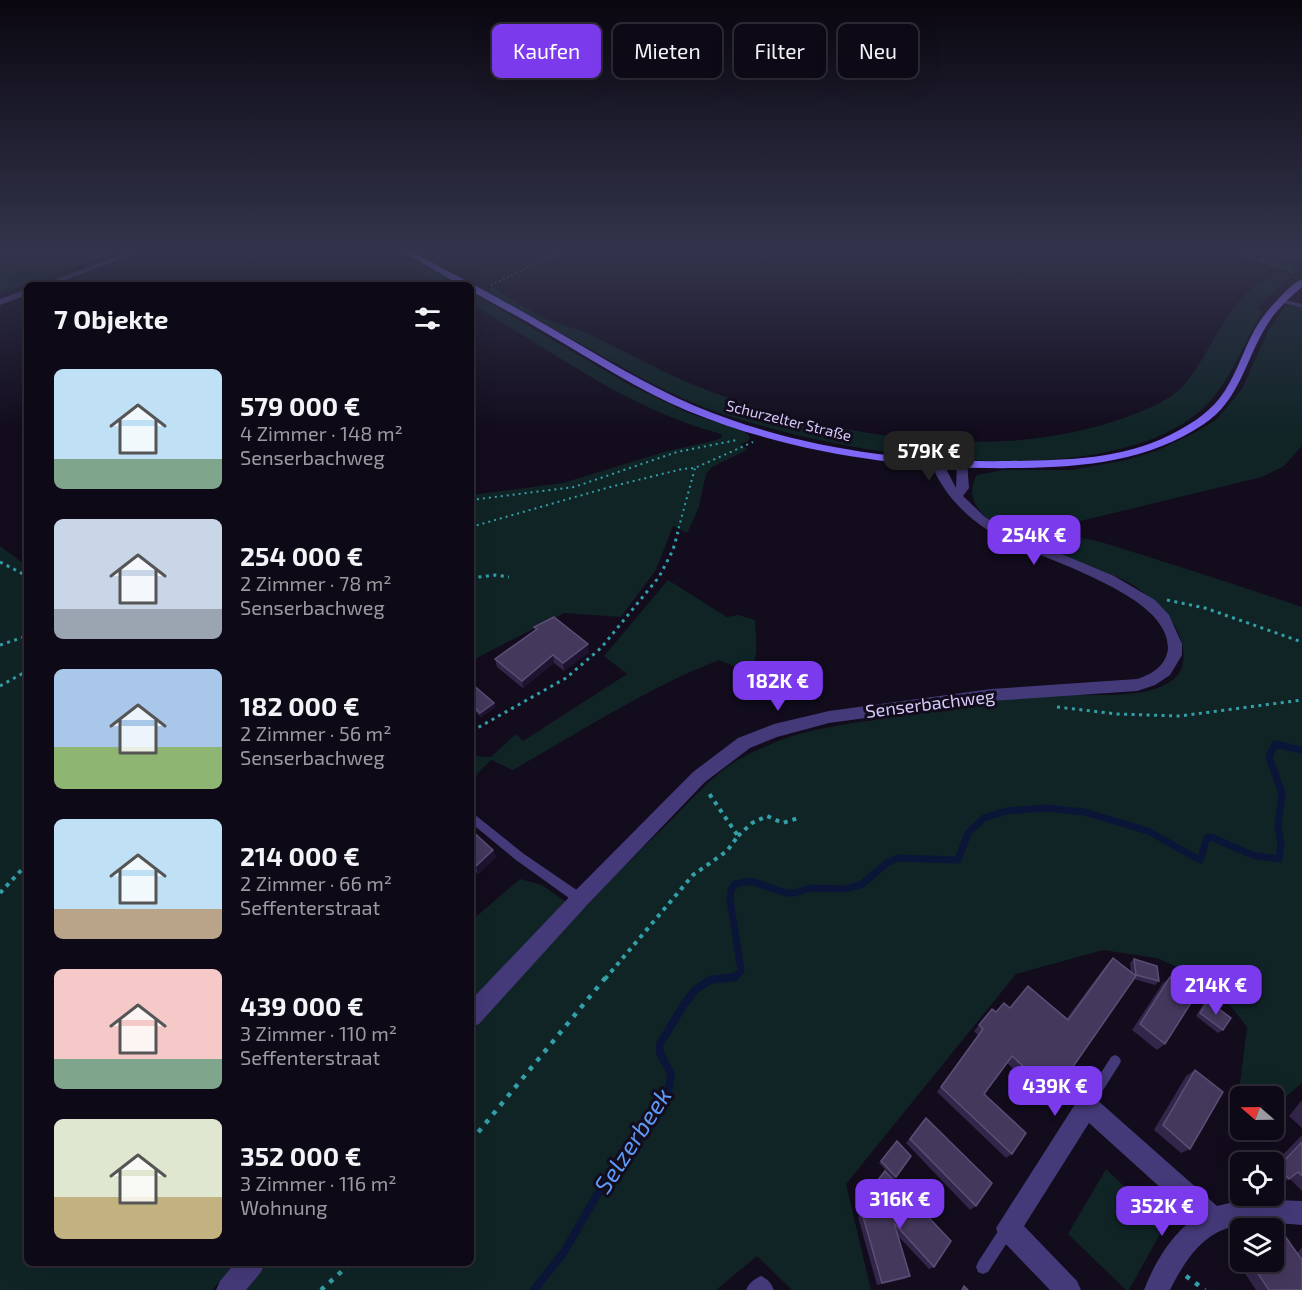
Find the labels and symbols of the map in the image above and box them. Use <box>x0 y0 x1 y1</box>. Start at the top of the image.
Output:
street label: Schurzelter Straße <box>725 396 853 444</box>
pin: 579K € <box>880 431 978 482</box>
pin: 254K € <box>985 515 1083 566</box>
pin: 182K € <box>729 661 827 712</box>
street label: Senserbachweg <box>864 684 996 722</box>
pin: 214K € <box>1167 965 1265 1016</box>
pin: 439K € <box>1006 1066 1104 1117</box>
water label: Selzerbeek <box>587 1082 677 1198</box>
north arrow <box>1230 1086 1284 1140</box>
pin: 316K € <box>851 1179 949 1230</box>
pin: 352K € <box>1113 1186 1211 1237</box>

